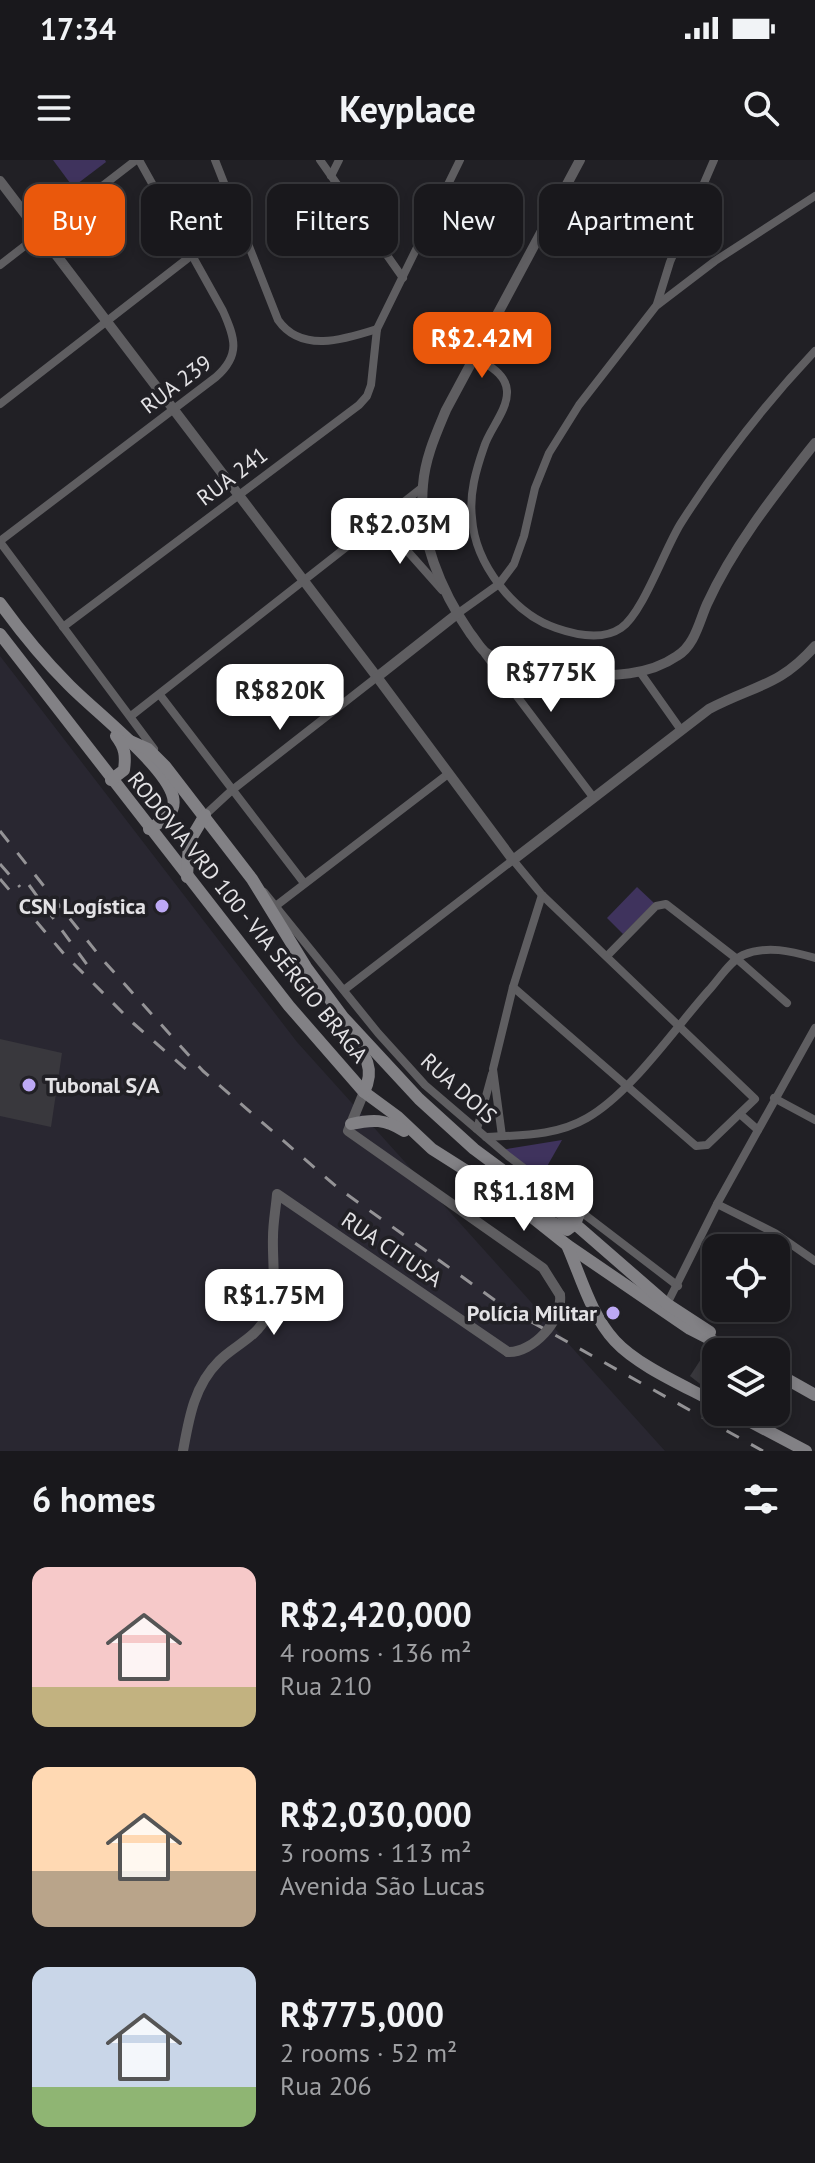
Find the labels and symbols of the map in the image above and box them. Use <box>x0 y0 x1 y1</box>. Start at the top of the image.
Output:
pin: R$2.42M <box>408 312 556 380</box>
street label: RUA 239 <box>135 348 217 420</box>
street label: RUA 241 <box>191 440 273 512</box>
pin: R$2.03M <box>326 498 474 566</box>
pin: R$775K <box>486 646 616 714</box>
pin: R$820K <box>215 664 345 732</box>
street label: RODOVIA VRD 100 - VIA SÉRGIO BRAGA <box>122 766 374 1068</box>
place label: CSN Logística <box>19 892 146 920</box>
marker: CSN Logística <box>153 897 171 915</box>
street label: RUA DOIS <box>415 1047 503 1129</box>
place label: Tubonal S/A <box>45 1071 160 1099</box>
marker: Tubonal S/A <box>20 1076 38 1094</box>
pin: R$1.18M <box>450 1165 598 1233</box>
street label: RUA CITUSA <box>336 1205 448 1293</box>
pin: R$1.75M <box>200 1269 348 1337</box>
place label: Polícia Militar <box>467 1299 597 1327</box>
marker: Polícia Militar <box>604 1304 622 1322</box>

